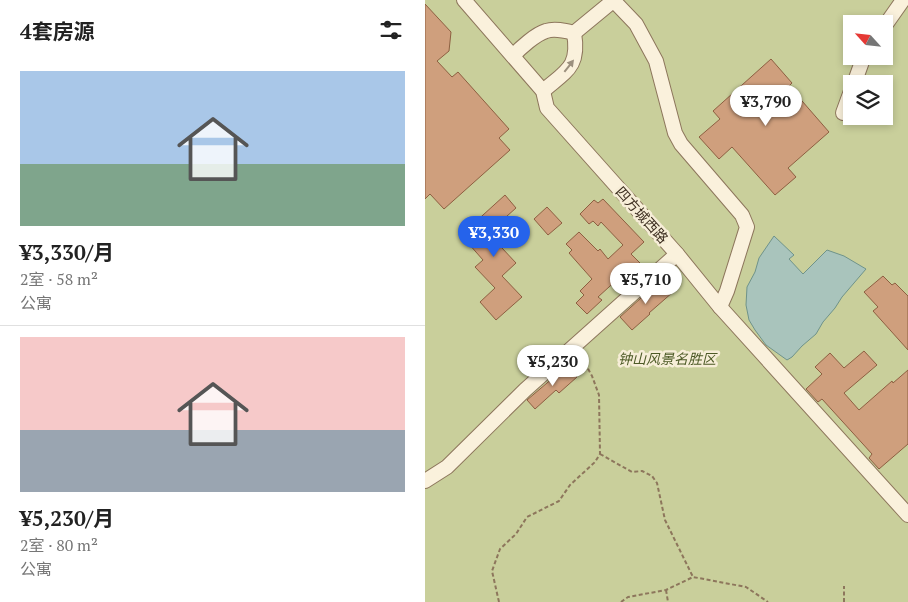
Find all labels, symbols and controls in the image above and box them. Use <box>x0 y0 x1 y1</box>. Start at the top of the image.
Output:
north arrow <box>843 15 893 65</box>
map controls <box>843 15 893 125</box>
icon: filters <box>377 16 405 44</box>
text: 4套房源 <box>20 17 95 45</box>
one-way arrow <box>563 60 574 73</box>
button: layers <box>843 75 893 125</box>
pin: ¥3,790 <box>725 84 807 127</box>
text: ¥3,790 <box>741 90 791 112</box>
icon: home <box>168 104 258 194</box>
street label: 四方城西路 <box>612 182 673 247</box>
pin: ¥3,330 <box>453 216 535 258</box>
text: ¥3,330 <box>469 221 519 243</box>
text: ¥3,330/月 <box>20 238 114 266</box>
pin: ¥5,710 <box>605 262 687 305</box>
text: 2室 · 58 m² <box>20 268 98 290</box>
text: ¥5,710 <box>621 268 671 290</box>
text: 公寓 <box>20 292 52 314</box>
pin: ¥5,230 <box>512 344 594 387</box>
park label: 钟山风景名胜区 <box>618 349 718 368</box>
text: ¥5,230 <box>528 350 578 372</box>
icon: home <box>168 369 258 459</box>
text: ¥5,230/月 <box>20 504 114 532</box>
text: 2室 · 80 m² <box>20 534 98 556</box>
text: 公寓 <box>20 558 52 580</box>

